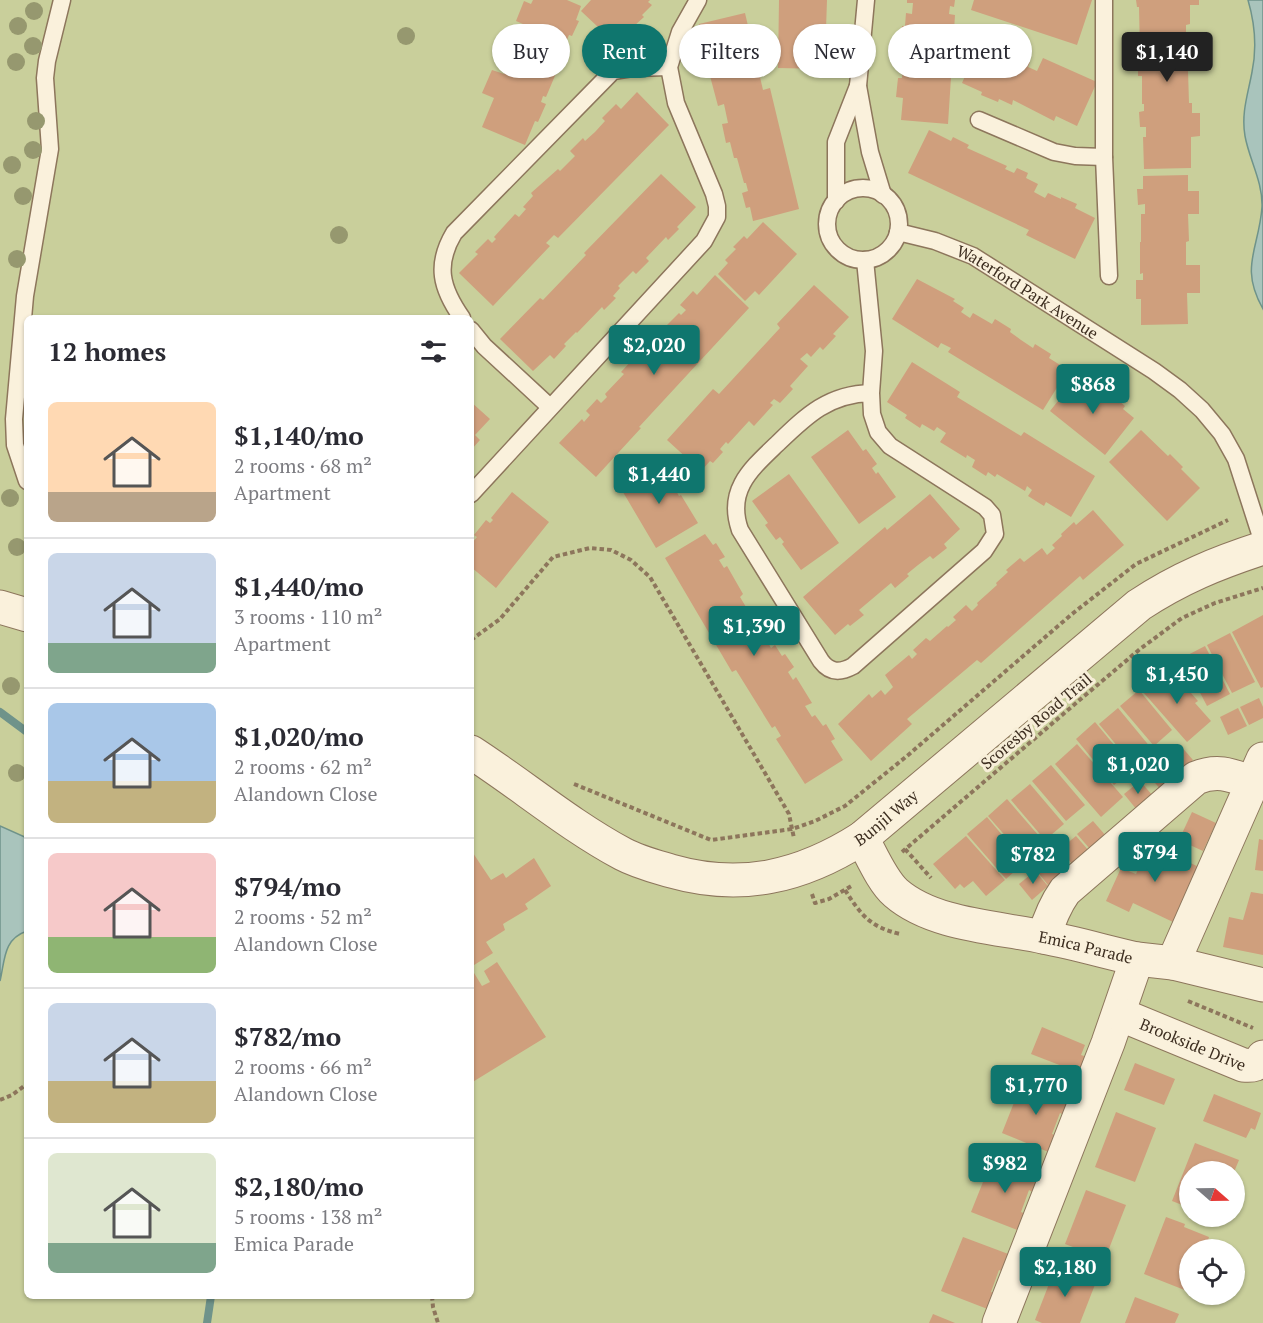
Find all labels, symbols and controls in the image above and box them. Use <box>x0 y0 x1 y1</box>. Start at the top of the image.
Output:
chip: Buy <box>492 24 570 78</box>
chip: Rent <box>582 24 667 78</box>
chip: Filters <box>679 24 781 78</box>
chip: New <box>793 24 876 78</box>
chip: Apartment <box>888 24 1032 78</box>
pin: $1,140 <box>1118 32 1216 83</box>
text: $1,140 <box>1136 38 1198 65</box>
street label: Waterford Park Avenue <box>954 240 1103 344</box>
pin: $2,020 <box>605 325 703 376</box>
text: $2,020 <box>623 331 685 358</box>
text: 12 homes <box>48 334 166 368</box>
icon: filters <box>417 335 450 368</box>
pin: $868 <box>1057 364 1129 415</box>
text: $868 <box>1070 370 1116 397</box>
text: $1,140/mo <box>234 418 364 452</box>
icon: home <box>96 426 168 498</box>
text: 2 rooms · 68 m² <box>234 452 372 479</box>
pin: $1,440 <box>610 454 708 505</box>
text: $1,440 <box>628 460 690 487</box>
text: Apartment <box>234 479 331 506</box>
text: $1,440/mo <box>234 569 364 603</box>
icon: home <box>96 577 168 649</box>
text: 3 rooms · 110 m² <box>234 603 382 630</box>
pin: $1,390 <box>705 606 803 657</box>
text: $1,390 <box>723 612 785 639</box>
text: Apartment <box>234 630 331 657</box>
pin: $1,450 <box>1128 654 1226 705</box>
text: $1,450 <box>1146 660 1208 687</box>
street label: Scoresby Road Trail <box>976 668 1096 774</box>
text: $1,020/mo <box>234 719 364 753</box>
icon: home <box>96 727 168 799</box>
pin: $1,020 <box>1089 744 1187 795</box>
text: $1,020 <box>1107 750 1169 777</box>
text: 2 rooms · 62 m² <box>234 753 372 780</box>
text: Alandown Close <box>234 780 378 807</box>
street label: Bunjil Way <box>850 784 923 851</box>
pin: $794 <box>1119 832 1191 883</box>
pin: $782 <box>997 834 1069 885</box>
text: $794 <box>1132 838 1178 865</box>
text: $782 <box>1010 840 1056 867</box>
text: $794/mo <box>234 869 341 903</box>
icon: home <box>96 877 168 949</box>
text: 2 rooms · 52 m² <box>234 903 372 930</box>
street label: Emica Parade <box>1037 925 1135 969</box>
text: Alandown Close <box>234 930 378 957</box>
street label: Brookside Drive <box>1137 1013 1249 1076</box>
text: $782/mo <box>234 1019 341 1053</box>
icon: home <box>96 1027 168 1099</box>
text: 2 rooms · 66 m² <box>234 1053 372 1080</box>
pin: $1,770 <box>987 1065 1085 1116</box>
text: $1,770 <box>1005 1071 1067 1098</box>
text: Alandown Close <box>234 1080 378 1107</box>
pin: $982 <box>969 1143 1041 1194</box>
text: $982 <box>982 1149 1028 1176</box>
north arrow <box>1179 1161 1245 1227</box>
map controls <box>1179 1161 1245 1305</box>
text: $2,180/mo <box>234 1169 364 1203</box>
icon: home <box>96 1177 168 1249</box>
text: 5 rooms · 138 m² <box>234 1203 382 1230</box>
text: Emica Parade <box>234 1230 354 1257</box>
button: locate <box>1179 1239 1245 1305</box>
pin: $2,180 <box>1016 1247 1114 1298</box>
text: $2,180 <box>1034 1253 1096 1280</box>

